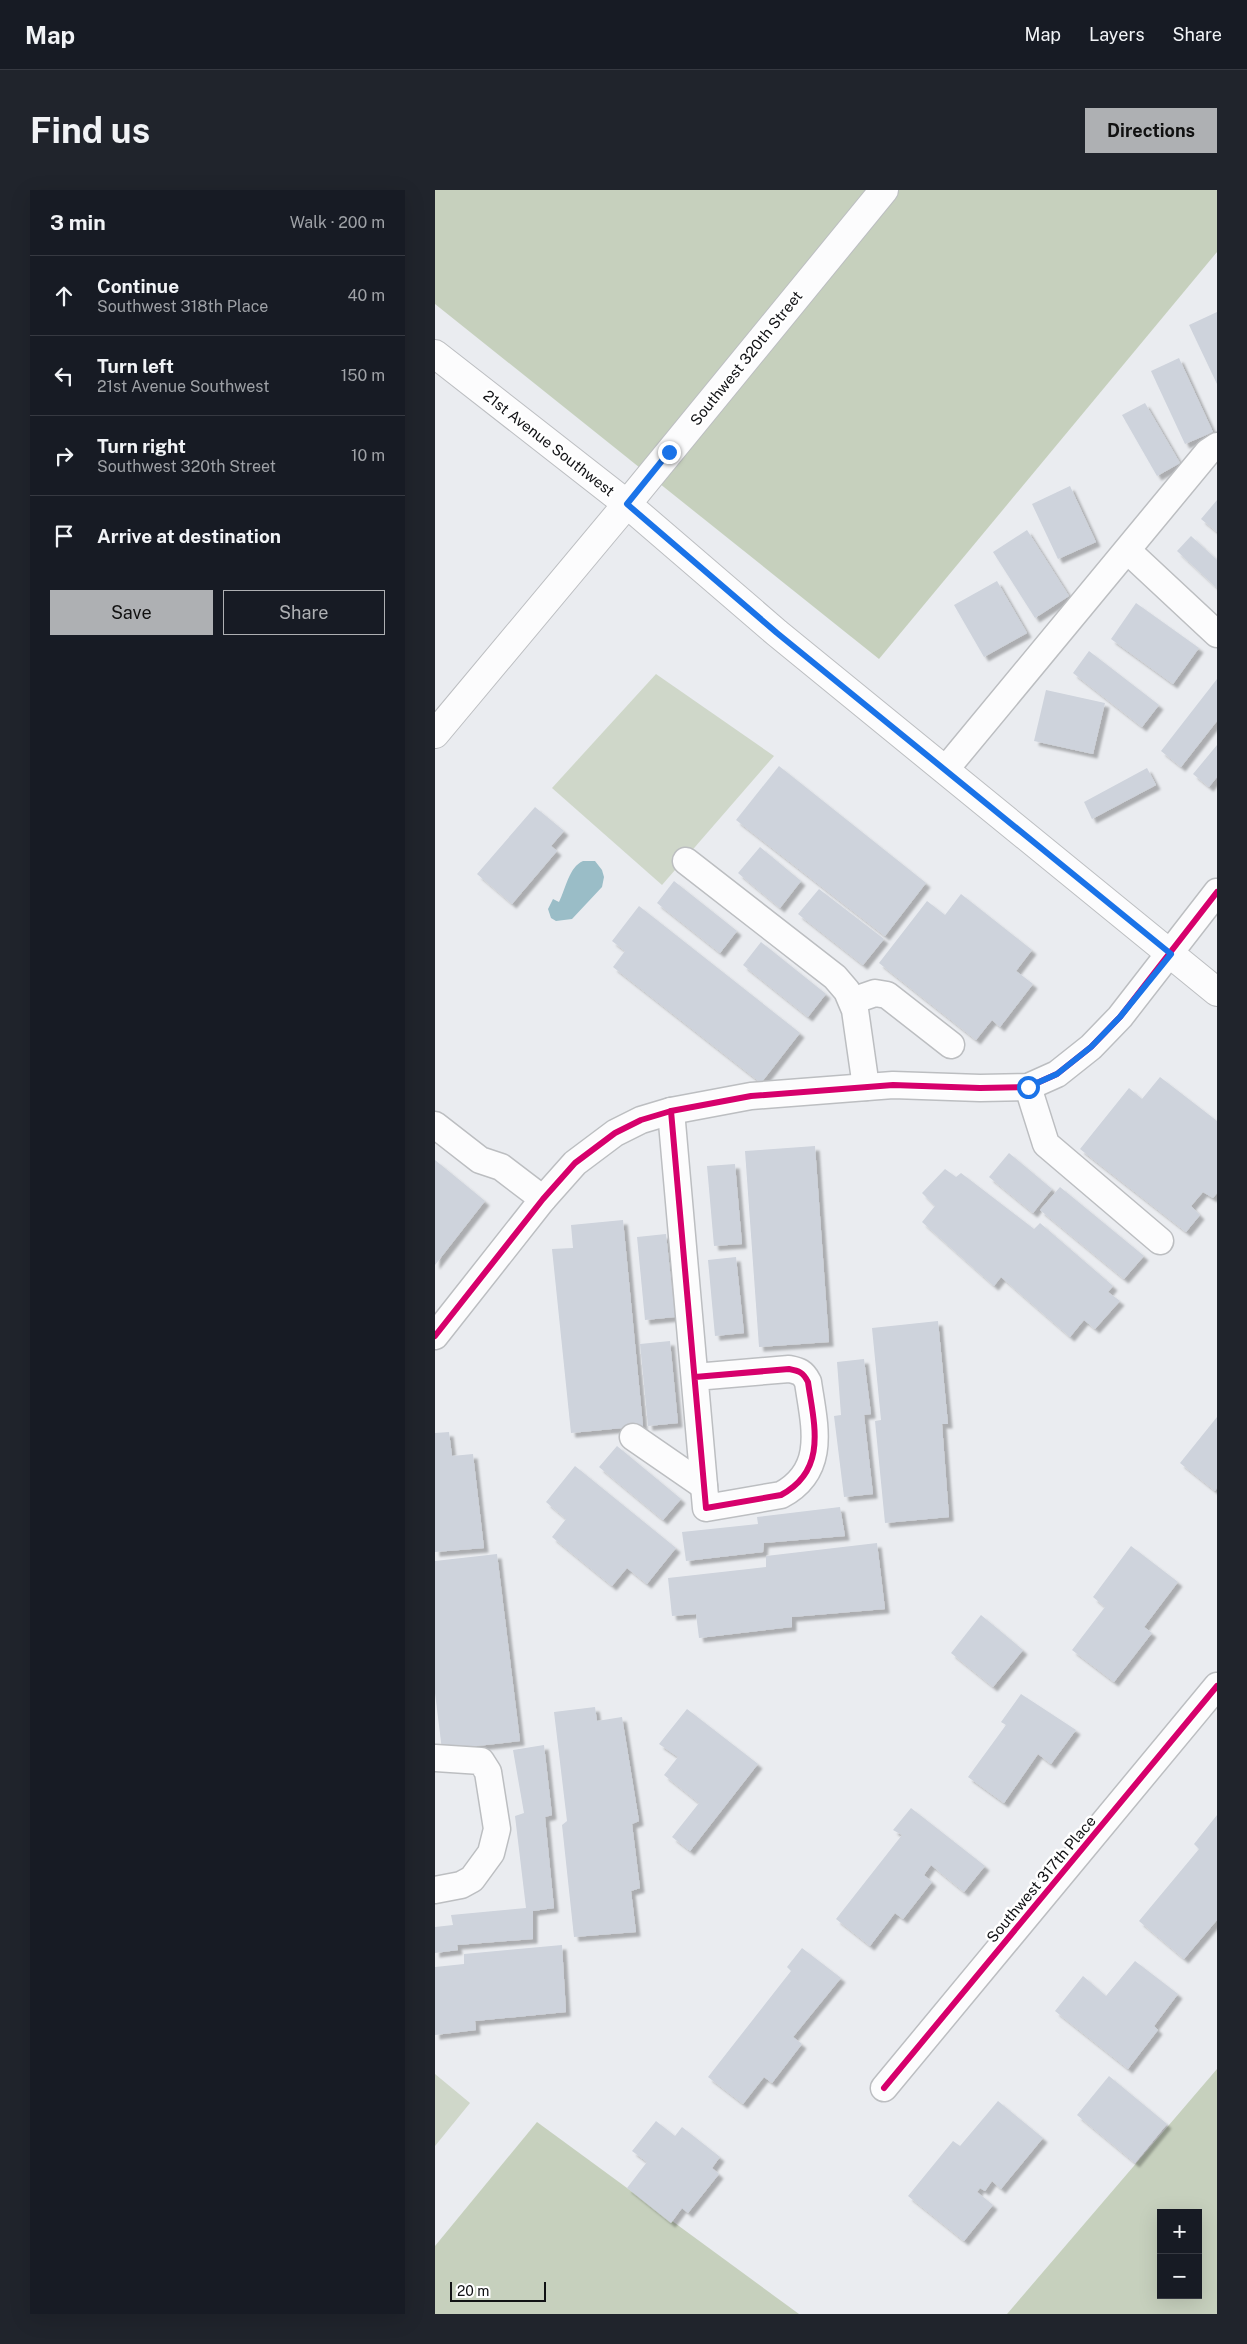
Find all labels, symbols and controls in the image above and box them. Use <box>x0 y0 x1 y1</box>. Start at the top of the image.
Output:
text: Map <box>25 21 75 49</box>
text: Map <box>1025 24 1061 45</box>
text: Layers <box>1089 24 1145 45</box>
text: Share <box>1173 24 1222 45</box>
button: Directions <box>1085 108 1217 153</box>
text: Find us <box>30 110 150 151</box>
text: 3 min <box>50 210 106 235</box>
text: Walk · 200 m <box>290 213 385 232</box>
text: Continue <box>97 275 179 297</box>
icon: ahead <box>50 282 78 310</box>
text: 40 m <box>347 286 385 305</box>
street label: Southwest 320th Street <box>687 287 806 429</box>
text: Southwest 318th Place <box>97 297 268 316</box>
text: Turn left <box>97 355 174 377</box>
icon: left <box>50 362 78 390</box>
text: 150 m <box>341 366 385 385</box>
text: 21st Avenue Southwest <box>97 377 269 396</box>
street label: 21st Avenue Southwest <box>480 387 618 500</box>
text: Turn right <box>97 435 186 457</box>
route end <box>658 441 681 464</box>
icon: right <box>50 442 78 470</box>
text: 10 m <box>351 446 385 465</box>
text: Southwest 320th Street <box>97 457 276 476</box>
icon: arrive <box>50 522 78 550</box>
text: Arrive at destination <box>97 525 281 547</box>
button: Save <box>50 590 213 635</box>
button: Share <box>223 590 385 635</box>
route start <box>1017 1076 1040 1099</box>
street label: Southwest 317th Place <box>983 1812 1099 1946</box>
map controls <box>1157 2209 1202 2299</box>
button: + <box>1157 2209 1202 2254</box>
button: − <box>1157 2254 1202 2299</box>
scale bar <box>450 2279 546 2302</box>
text: 20 m <box>457 2283 489 2299</box>

